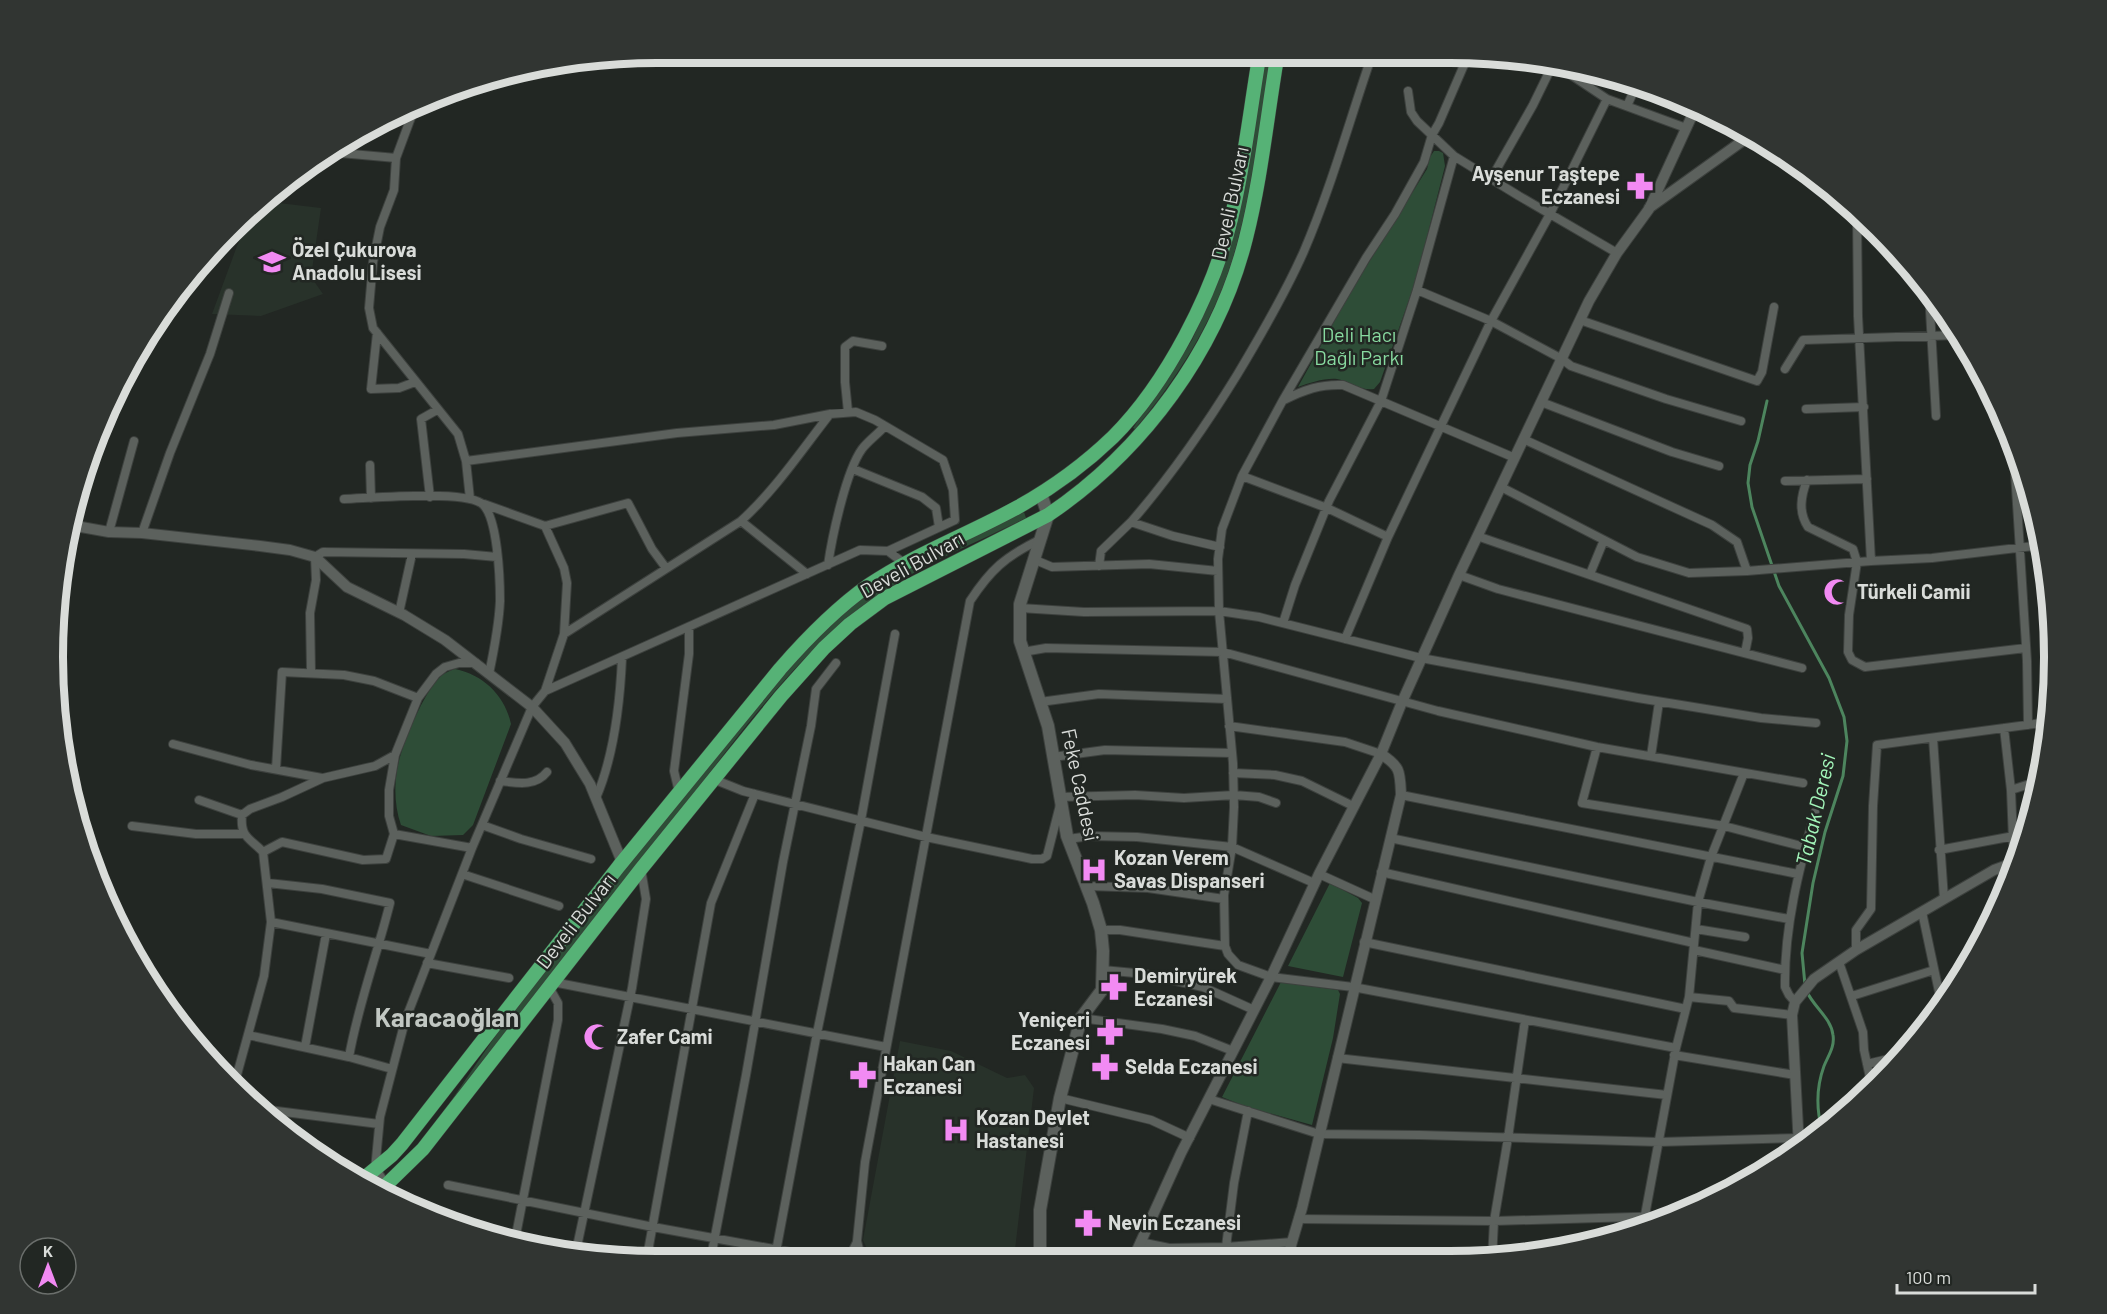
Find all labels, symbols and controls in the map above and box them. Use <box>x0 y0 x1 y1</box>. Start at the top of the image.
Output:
street label: Develi Bulvarı <box>1205 144 1253 261</box>
place label: Ayşenur Taştepe Eczanesi <box>1472 161 1620 208</box>
pharmacy icon: Ayşenur Taştepe Eczanesi <box>1625 171 1655 201</box>
place label: Özel Çukurova Anadolu Lisesi <box>292 237 422 284</box>
school or university icon: Özel Çukurova Anadolu Lisesi <box>257 247 287 277</box>
park label: Deli Hacı Dağlı Parkı <box>1314 322 1404 369</box>
street label: Develi Bulvarı <box>855 526 968 602</box>
mosque icon: Türkeli Camii <box>1822 577 1852 607</box>
place label: Türkeli Camii <box>1857 579 1971 603</box>
street label: Feke Caddesi <box>1057 726 1105 843</box>
water label: Tabak Deresi <box>1789 750 1840 868</box>
place label: Kozan Verem Savas Dispanseri <box>1114 845 1265 892</box>
hospital icon: Kozan Verem Savas Dispanseri <box>1079 855 1109 885</box>
street label: Develi Bulvarı <box>530 868 620 973</box>
place label: Demiryürek Eczanesi <box>1134 963 1237 1010</box>
pharmacy icon: Demiryürek Eczanesi <box>1099 972 1129 1002</box>
district label: Karacaoğlan <box>375 1001 519 1032</box>
place label: Yeniçeri Eczanesi <box>1011 1007 1090 1054</box>
pharmacy icon: Yeniçeri Eczanesi <box>1095 1017 1125 1047</box>
mosque icon: Zafer Cami <box>582 1022 612 1052</box>
place label: Zafer Cami <box>617 1024 713 1048</box>
place label: Hakan Can Eczanesi <box>883 1051 975 1098</box>
pharmacy icon: Selda Eczanesi <box>1090 1052 1120 1082</box>
place label: Selda Eczanesi <box>1125 1054 1258 1078</box>
pharmacy icon: Hakan Can Eczanesi <box>848 1060 878 1090</box>
place label: Kozan Devlet Hastanesi <box>976 1105 1090 1152</box>
hospital icon: Kozan Devlet Hastanesi <box>941 1115 971 1145</box>
pharmacy icon: Nevin Eczanesi <box>1073 1208 1103 1238</box>
place label: Nevin Eczanesi <box>1108 1210 1241 1234</box>
north arrow <box>18 1236 78 1296</box>
text: K <box>43 1241 53 1260</box>
scale bar <box>1897 1257 2035 1295</box>
text: 100 m <box>1906 1266 1951 1288</box>

